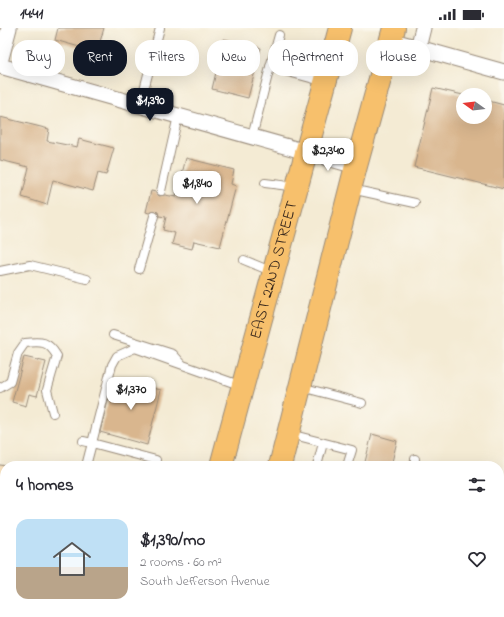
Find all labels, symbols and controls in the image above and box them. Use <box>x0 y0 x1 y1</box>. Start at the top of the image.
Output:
text: 14:41 <box>20 3 43 25</box>
chip: Buy <box>12 40 65 76</box>
chip: Rent <box>73 40 127 76</box>
chip: Filters <box>135 40 199 76</box>
chip: New <box>207 40 260 76</box>
chip: Apartment <box>268 40 358 76</box>
chip: House <box>366 40 430 76</box>
pin: $1,390 <box>117 88 183 122</box>
north arrow <box>456 88 492 124</box>
map controls <box>456 88 492 124</box>
text: $1,390 <box>135 91 165 110</box>
pin: $2,340 <box>295 138 361 172</box>
text: $2,340 <box>312 141 344 160</box>
pin: $1,840 <box>164 171 230 205</box>
text: $1,840 <box>182 174 212 193</box>
street label: EAST 22ND STREET <box>244 198 304 342</box>
pin: $1,370 <box>98 377 164 411</box>
text: $1,370 <box>116 380 146 399</box>
text: 4 homes <box>16 473 74 498</box>
icon: filters <box>466 474 488 496</box>
text: $1,390/mo <box>140 528 205 553</box>
icon: home <box>48 535 96 583</box>
icon: heart <box>466 548 488 570</box>
text: 2 rooms · 60 m² <box>140 553 222 572</box>
text: South Jefferson Avenue <box>140 572 270 591</box>

